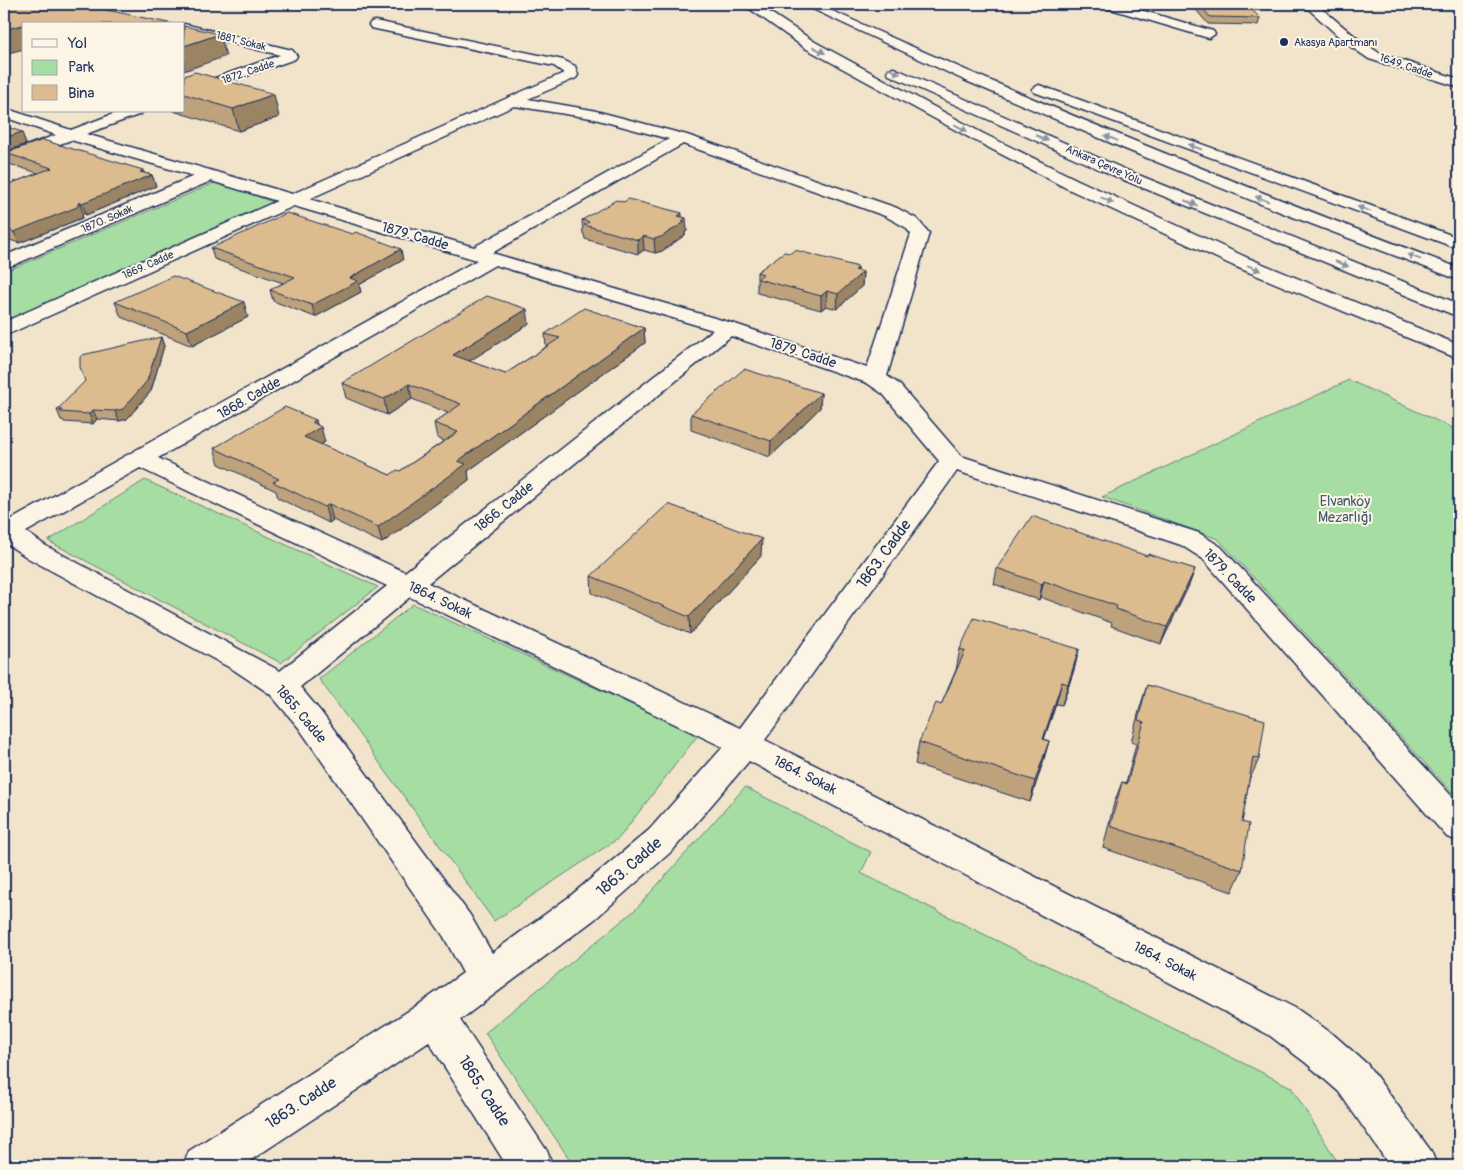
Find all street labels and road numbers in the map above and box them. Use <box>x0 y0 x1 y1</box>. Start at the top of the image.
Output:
street label: 1881. Sokak <box>215 29 268 54</box>
street label: 1649. Cadde <box>1378 51 1435 81</box>
street label: 1872. Cadde <box>220 57 277 87</box>
street label: Ankara Çevre Yolu <box>1064 142 1144 188</box>
street label: 1870. Sokak <box>79 202 135 236</box>
street label: 1879. Cadde <box>379 218 451 254</box>
street label: 1869. Cadde <box>120 248 176 282</box>
street label: 1879. Cadde <box>767 334 839 372</box>
street label: 1868. Cadde <box>215 373 284 423</box>
street label: 1866. Cadde <box>471 478 537 536</box>
street label: 1863. Cadde <box>852 515 916 592</box>
street label: 1879. Cadde <box>1200 545 1260 607</box>
street label: 1864. Sokak <box>405 578 475 622</box>
street label: 1865. Cadde <box>272 682 330 746</box>
street label: 1864. Sokak <box>770 752 840 798</box>
street label: 1863. Cadde <box>592 833 666 901</box>
street label: 1864. Sokak <box>1130 938 1200 984</box>
street label: 1865. Cadde <box>454 1052 514 1130</box>
street label: 1863. Cadde <box>262 1073 340 1133</box>

